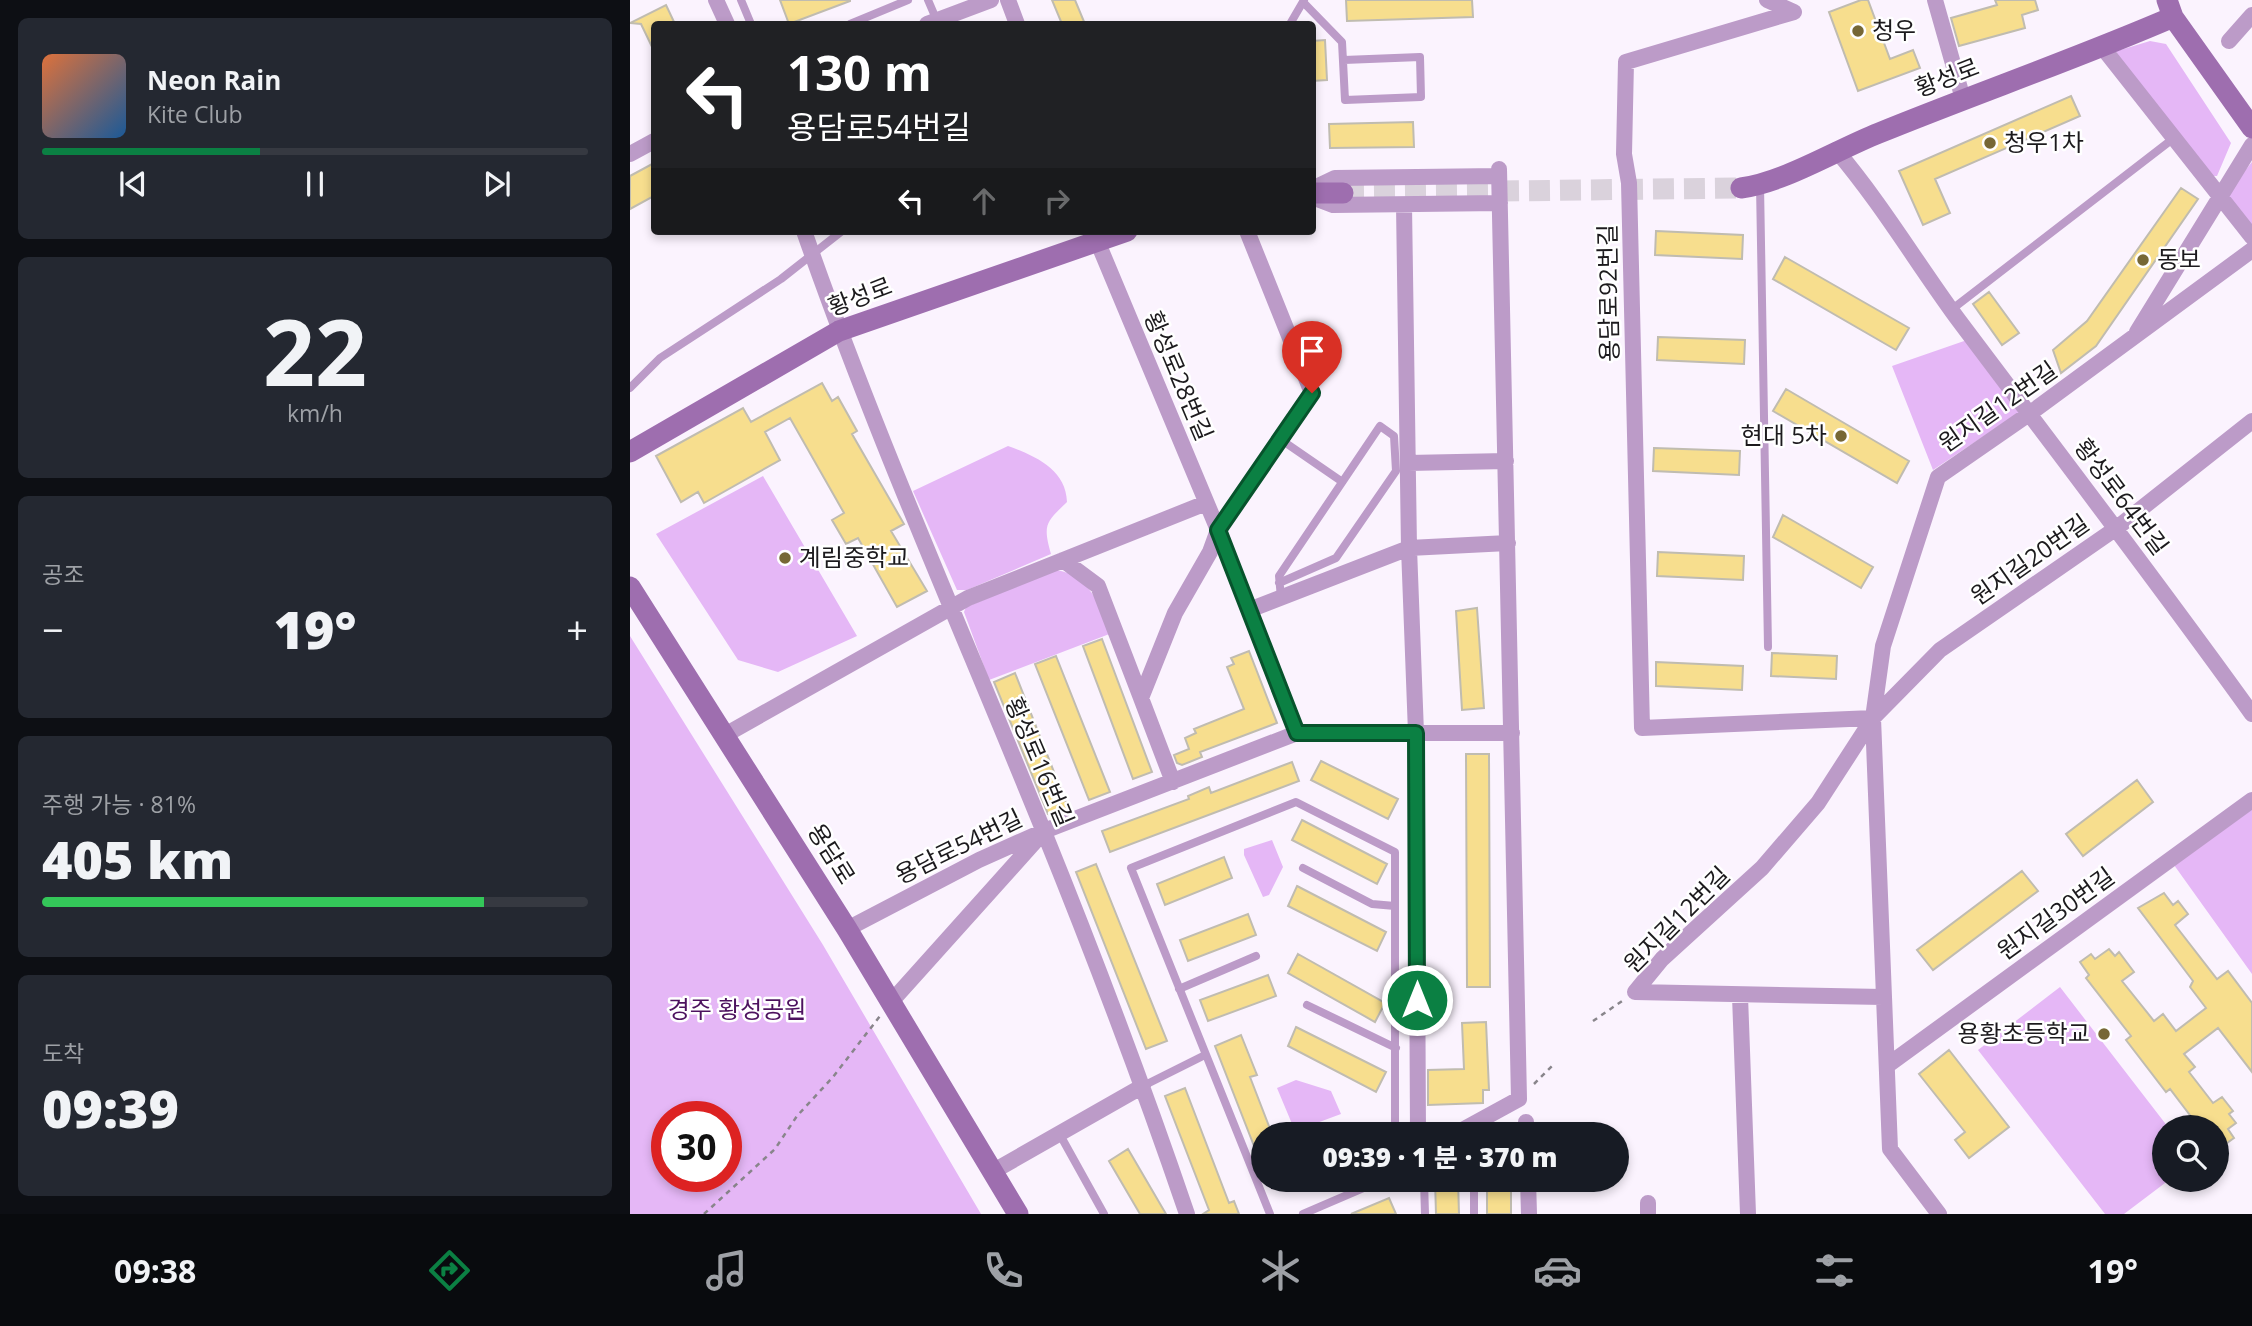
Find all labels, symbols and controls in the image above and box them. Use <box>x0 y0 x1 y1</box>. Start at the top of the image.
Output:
place label: 청우 <box>1872 13 1916 46</box>
marker: 청우 <box>1850 23 1866 39</box>
text: 130 m <box>787 39 932 105</box>
icon: left <box>672 49 763 140</box>
street label: 황성로 <box>1910 49 1983 104</box>
text: Neon Rain <box>147 62 281 98</box>
text: Kite Club <box>147 98 242 130</box>
text: 용담로54번길 <box>787 105 971 148</box>
place label: 청우1차 <box>2004 125 2084 158</box>
marker: 청우1차 <box>1982 135 1998 151</box>
icon: previous <box>114 165 152 203</box>
icon: pause <box>296 165 334 203</box>
icon: next <box>478 165 516 203</box>
icon: left <box>892 182 930 220</box>
icon: ahead <box>965 182 1003 220</box>
icon: right <box>1038 182 1076 220</box>
street label: 용담로92번길 <box>1590 224 1625 362</box>
place label: 동보 <box>2157 242 2201 275</box>
marker: 동보 <box>2135 252 2151 268</box>
street label: 황성로 <box>823 268 896 323</box>
text: 22 <box>263 289 367 413</box>
street label: 황성로28번길 <box>1137 306 1222 445</box>
pin <box>1282 321 1342 393</box>
icon: arrive <box>1293 332 1331 370</box>
street label: 원지길12번길 <box>1931 353 2063 459</box>
text: km/h <box>287 397 343 429</box>
place label: 현대 5차 <box>1741 418 1827 451</box>
marker: 현대 5차 <box>1833 428 1849 444</box>
street label: 황성로64번길 <box>2068 431 2177 561</box>
street label: 원지길20번길 <box>1963 506 2095 612</box>
place label: 계림중학교 <box>799 540 909 573</box>
marker: 계림중학교 <box>777 550 793 566</box>
text: 공조 <box>42 558 84 590</box>
text: 19° <box>274 593 356 664</box>
text: − <box>42 603 64 655</box>
text: + <box>566 603 588 655</box>
street label: 황성로16번길 <box>998 692 1083 831</box>
text: 주행 가능 · 81% <box>42 788 196 820</box>
street label: 용담로54번길 <box>889 801 1028 891</box>
street label: 용담로 <box>801 816 864 890</box>
text: 405 km <box>42 823 233 894</box>
street label: 원지길12번길 <box>1616 859 1736 979</box>
street label: 원지길30번길 <box>1990 859 2121 967</box>
position arrow <box>1380 963 1454 1037</box>
park label: 경주 황성공원 <box>668 992 806 1025</box>
place label: 용황초등학교 <box>1958 1016 2090 1049</box>
marker: 용황초등학교 <box>2096 1026 2112 1042</box>
text: 도착 <box>42 1037 84 1069</box>
text: 09:39 <box>42 1072 179 1143</box>
speed limit sign: 30 <box>651 1101 742 1192</box>
map controls <box>2152 1115 2229 1192</box>
button: search <box>2152 1115 2229 1192</box>
text: 09:39 · 1 분 · 370 m <box>1323 1139 1557 1175</box>
icon: directions <box>425 1246 474 1295</box>
icon: music <box>702 1246 751 1295</box>
icon: phone <box>979 1246 1028 1295</box>
icon: climate <box>1256 1246 1305 1295</box>
icon: car <box>1533 1246 1582 1295</box>
icon: filters <box>1810 1246 1859 1295</box>
text: 09:38 <box>114 1249 196 1292</box>
text: 19° <box>2088 1249 2138 1292</box>

